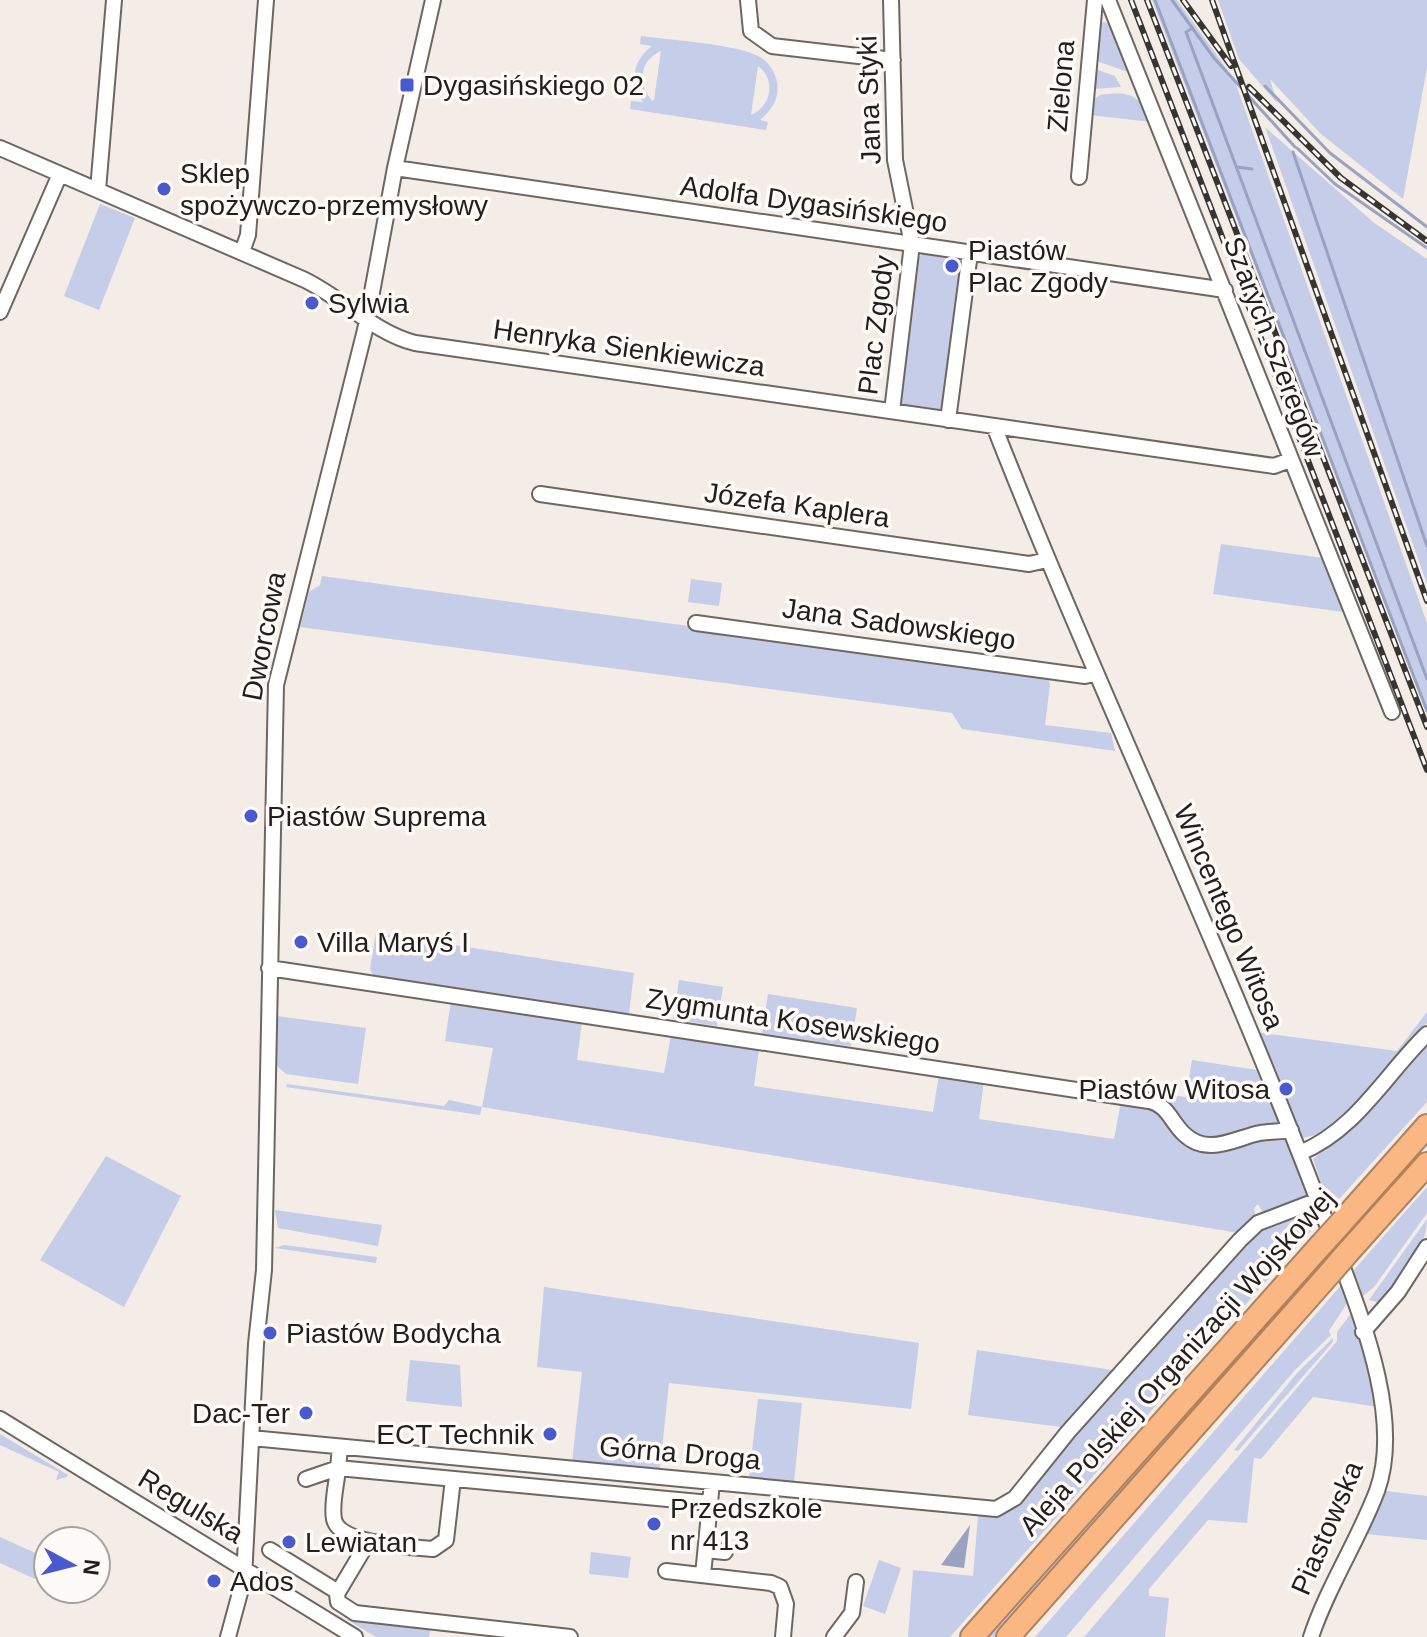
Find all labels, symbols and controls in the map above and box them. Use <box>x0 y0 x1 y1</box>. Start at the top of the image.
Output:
street label: Jana Styki <box>851 35 887 165</box>
street label: Zielona <box>1042 38 1080 133</box>
place label: Dygasińskiego 02 <box>423 70 644 101</box>
marker: Dygasińskiego 02 <box>398 76 416 94</box>
place label: Sklep spożywczo-przemysłowy <box>180 158 488 221</box>
street label: Adolfa Dygasińskiego <box>679 170 949 238</box>
marker: Sklep spożywczo-przemysłowy <box>155 180 173 198</box>
street label: Szarych Szeregów <box>1218 232 1331 462</box>
place label: Piastów Plac Zgody <box>968 235 1108 298</box>
street label: Plac Zgody <box>852 254 900 396</box>
marker: Piastów Plac Zgody <box>943 257 961 275</box>
place label: Sylwia <box>328 288 409 319</box>
marker: Sylwia <box>303 294 321 312</box>
street label: Henryka Sienkiewicza <box>491 314 767 382</box>
street label: Józefa Kaplera <box>702 477 892 533</box>
street label: Dworcowa <box>236 568 292 703</box>
street label: Jana Sadowskiego <box>780 592 1018 656</box>
street label: Wincentego Witosa <box>1168 800 1291 1034</box>
place label: Piastów Suprema <box>267 801 487 832</box>
marker: Piastów Suprema <box>242 807 260 825</box>
place label: Villa Maryś I <box>317 927 469 958</box>
marker: Villa Maryś I <box>292 933 310 951</box>
street label: Zygmunta Kosewskiego <box>644 982 942 1060</box>
place label: Piastów Witosa <box>1079 1074 1270 1105</box>
marker: Piastów Witosa <box>1277 1080 1295 1098</box>
street label: Aleja Polskiej Organizacji Wojskowej <box>1013 1182 1341 1542</box>
place label: Piastów Bodycha <box>286 1318 501 1349</box>
marker: Piastów Bodycha <box>261 1324 279 1342</box>
place label: Dac-Ter <box>192 1398 290 1429</box>
marker: Dac-Ter <box>297 1404 315 1422</box>
place label: ECT Technik <box>376 1419 535 1450</box>
marker: ECT Technik <box>541 1425 559 1443</box>
street label: Górna Droga <box>598 1431 762 1476</box>
street label: Piastowska <box>1285 1456 1369 1599</box>
street label: Regulska <box>133 1463 249 1550</box>
place label: Przedszkole nr 413 <box>670 1493 823 1556</box>
marker: Przedszkole nr 413 <box>645 1515 663 1533</box>
north arrow <box>32 1525 112 1605</box>
place label: Lewiatan <box>305 1527 417 1558</box>
marker: Lewiatan <box>280 1533 298 1551</box>
text: N <box>78 1558 105 1577</box>
place label: Ados <box>230 1566 294 1597</box>
marker: Ados <box>205 1572 223 1590</box>

